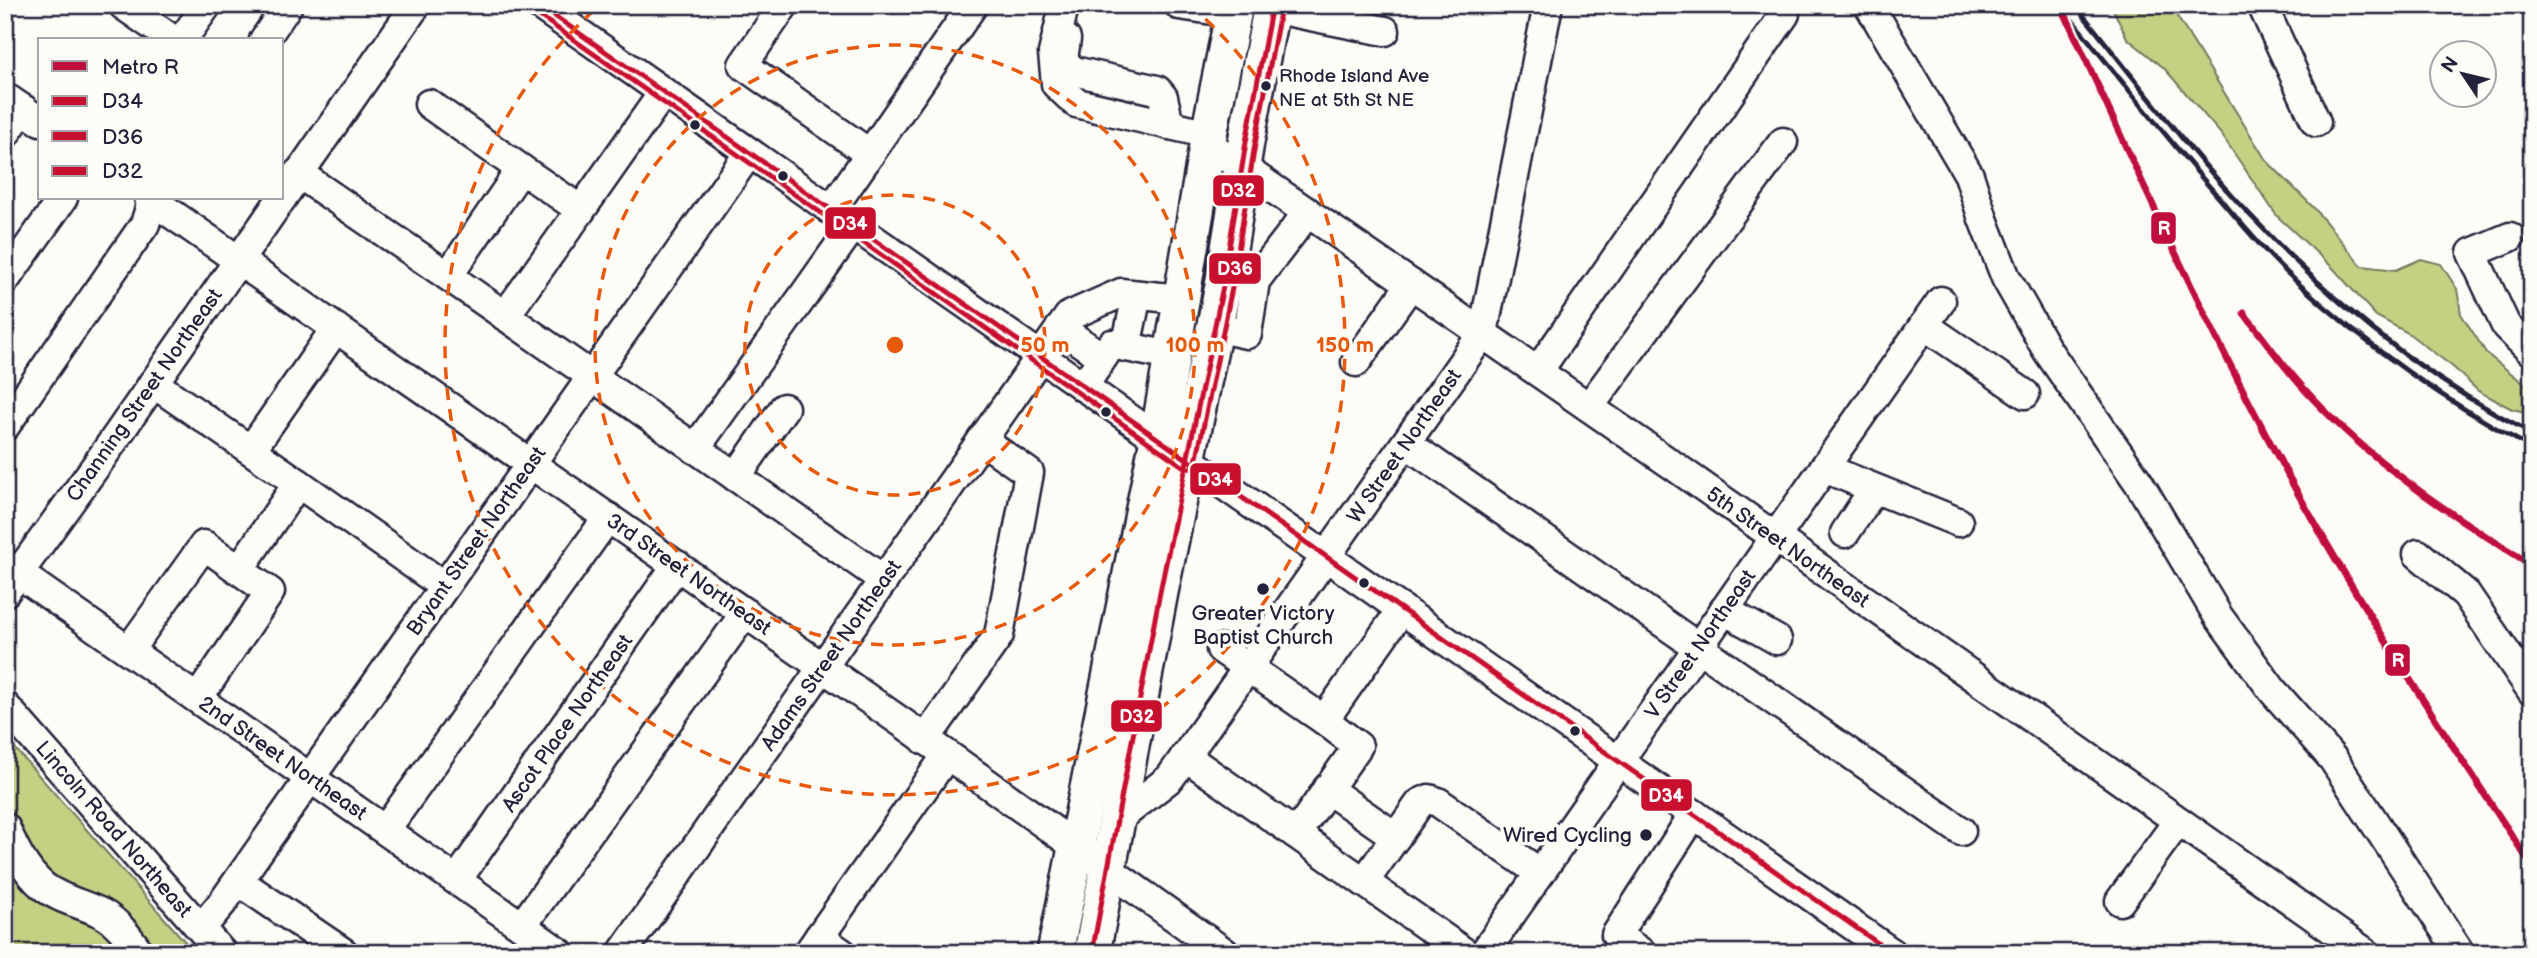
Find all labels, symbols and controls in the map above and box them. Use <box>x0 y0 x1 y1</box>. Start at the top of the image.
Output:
legend <box>38 38 284 200</box>
north arrow <box>2428 38 2498 108</box>
text: N <box>2437 53 2464 78</box>
text: Metro R <box>102 55 179 80</box>
place label: Rhode Island Ave NE at 5th St NE <box>1279 65 1429 112</box>
marker: Rhode Island Ave NE at 5th St NE <box>1259 79 1273 93</box>
text: D34 <box>102 89 143 114</box>
unlabelled marker <box>688 118 702 132</box>
text: D36 <box>102 125 143 150</box>
text: D32 <box>102 159 143 184</box>
unlabelled marker <box>776 169 790 183</box>
line badge: D32 <box>1212 174 1265 207</box>
text: D32 <box>1220 180 1256 203</box>
line badge: D34 <box>824 206 877 240</box>
line badge: R <box>2150 211 2177 245</box>
text: D34 <box>832 213 868 236</box>
text: R <box>2157 218 2171 241</box>
line badge: D36 <box>1208 252 1262 285</box>
text: D36 <box>1217 258 1253 281</box>
street label: Channing Street Northeast <box>61 283 228 507</box>
centre of rings <box>883 333 907 357</box>
text: 50 m <box>1021 333 1069 358</box>
text: 100 m <box>1166 333 1224 358</box>
text: 150 m <box>1316 333 1374 358</box>
street label: W Street Northeast <box>1342 364 1467 528</box>
unlabelled marker <box>1099 405 1113 419</box>
street label: Bryant Street Northeast <box>402 441 552 641</box>
line badge: D34 <box>1189 462 1242 496</box>
text: D34 <box>1197 469 1233 492</box>
street label: 5th Street Northeast <box>1701 482 1875 613</box>
street label: 3rd Street Northeast <box>601 508 776 641</box>
street label: Adams Street Northeast <box>756 555 907 756</box>
street label: V Street Northeast <box>1640 564 1762 724</box>
unlabelled marker <box>1357 576 1371 590</box>
marker: Greater Victory Baptist Church <box>1255 581 1271 597</box>
place label: Greater Victory Baptist Church <box>1191 601 1335 650</box>
street label: Ascot Place Northeast <box>497 629 639 817</box>
line badge: R <box>2384 643 2411 677</box>
text: R <box>2391 650 2405 673</box>
street label: 2nd Street Northeast <box>194 691 372 826</box>
line badge: D32 <box>1110 699 1163 733</box>
text: D32 <box>1119 706 1155 729</box>
unlabelled marker <box>1568 724 1582 738</box>
street label: Lincoln Road Northeast <box>30 736 197 923</box>
line badge: D34 <box>1640 778 1693 812</box>
text: D34 <box>1648 785 1684 808</box>
place label: Wired Cycling <box>1503 823 1632 848</box>
marker: Wired Cycling <box>1638 827 1654 843</box>

